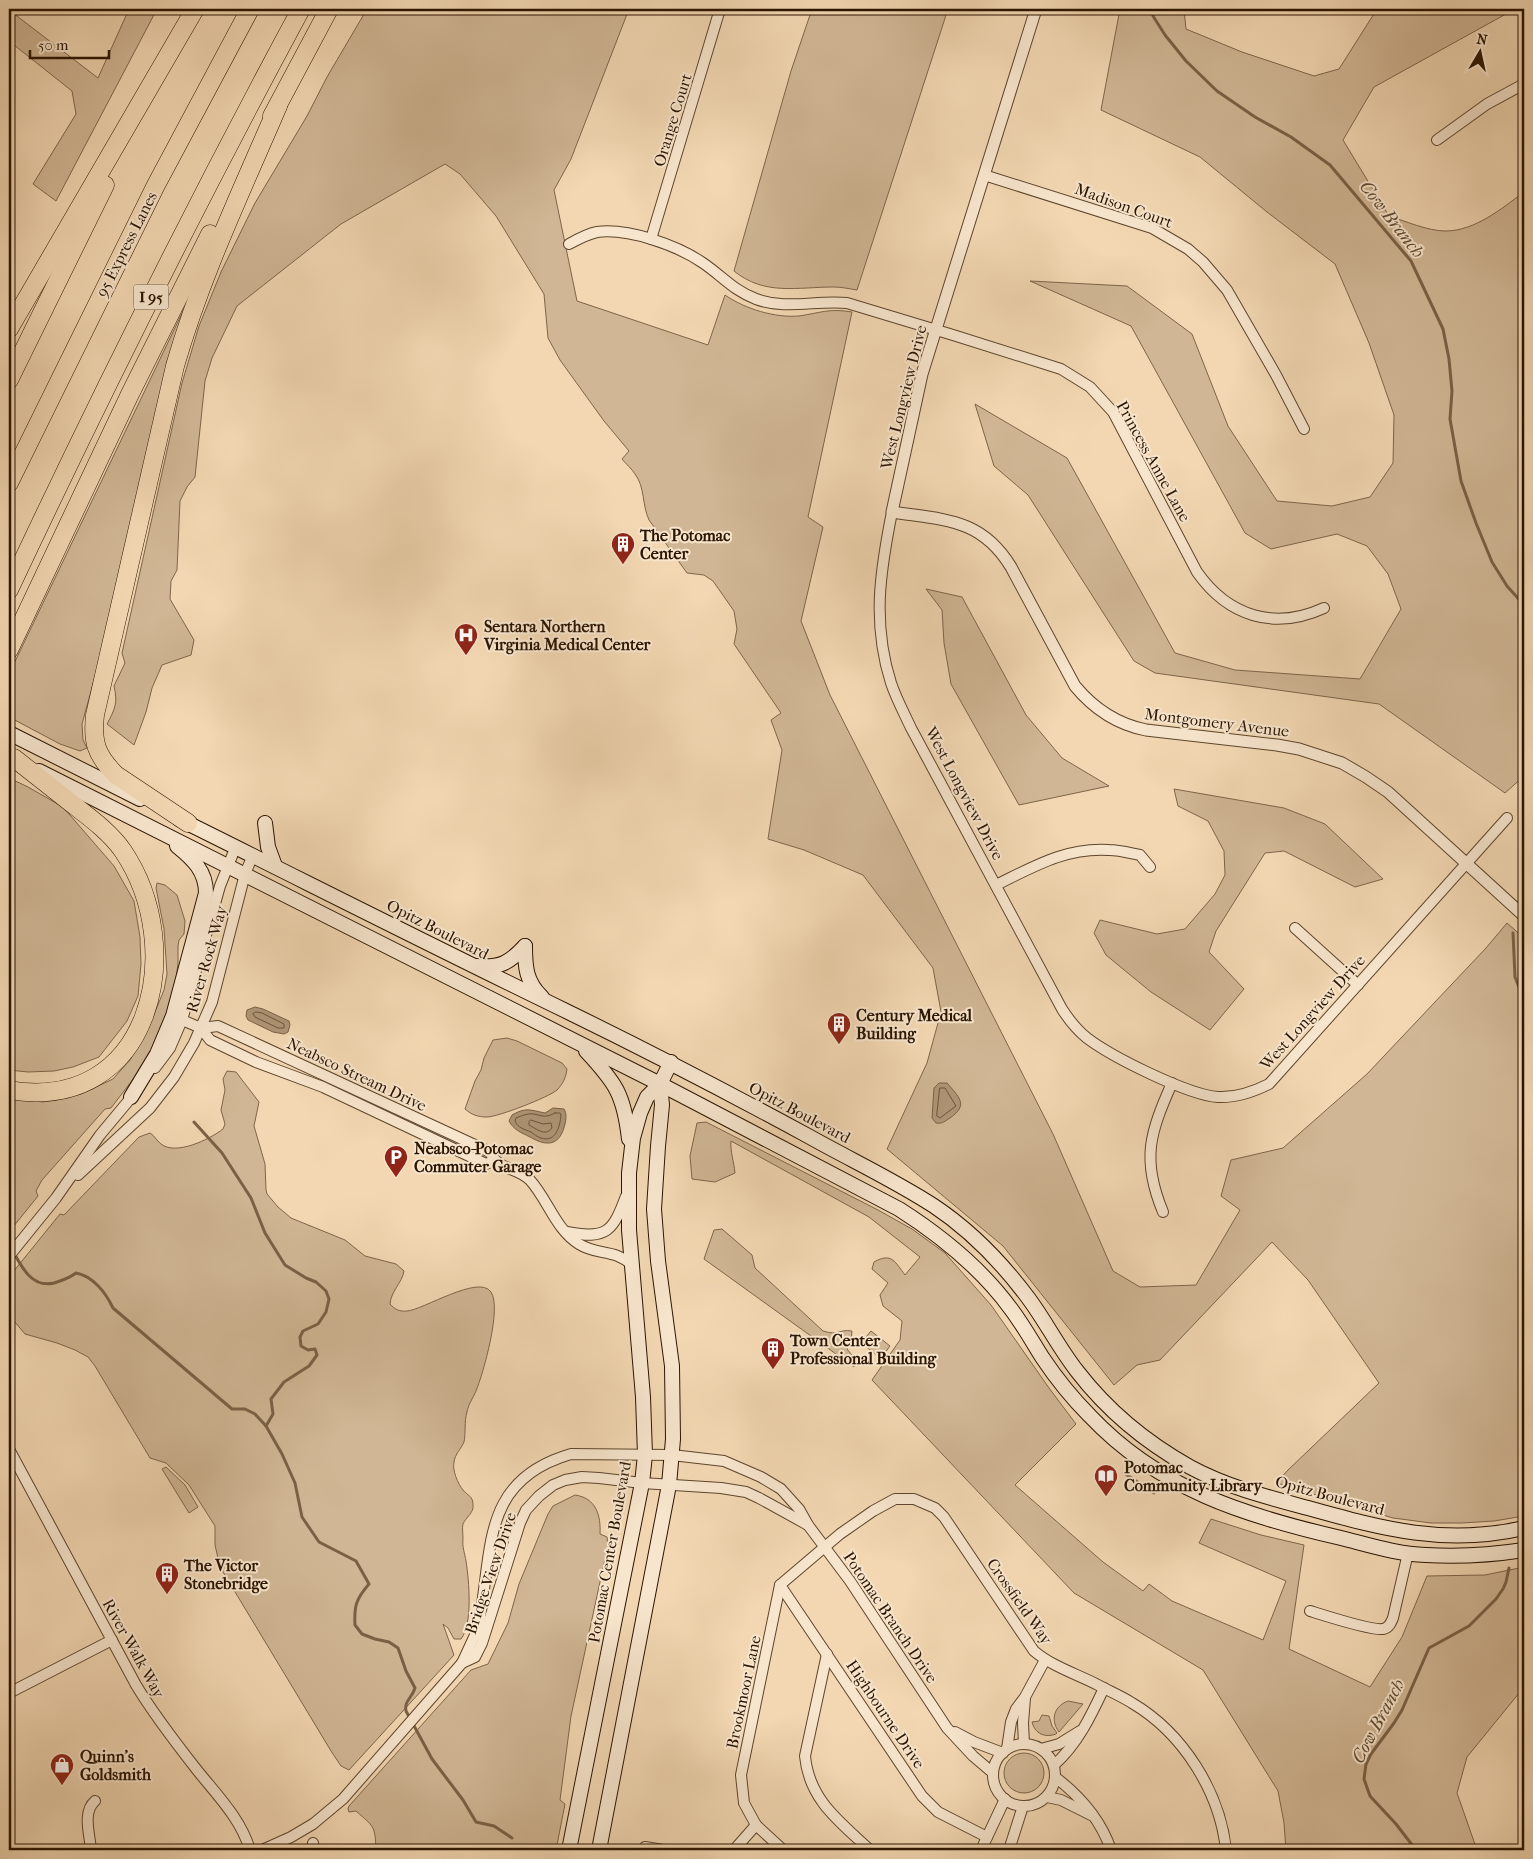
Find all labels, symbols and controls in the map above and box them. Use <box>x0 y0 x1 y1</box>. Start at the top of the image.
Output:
scale bar <box>30 28 109 60</box>
north arrow <box>1456 28 1506 78</box>
text: N <box>1475 30 1489 49</box>
text: 50 m <box>38 36 69 54</box>
street label: Orange Court <box>649 71 696 169</box>
water label: Cow Branch <box>1355 177 1428 262</box>
street label: Madison Court <box>1072 179 1176 232</box>
street label: 95 Express Lanes <box>92 188 161 300</box>
road number: I 95 <box>134 284 168 310</box>
street label: West Longview Drive <box>876 323 931 472</box>
street label: Princess Anne Lane <box>1113 398 1195 525</box>
place label: The Potomac Center <box>639 526 730 563</box>
building icon: The Potomac Center <box>610 531 636 565</box>
place label: Sentara Northern Virginia Medical Center <box>483 617 652 655</box>
hospital icon: Sentara Northern Virginia Medical Center <box>453 622 479 656</box>
street label: Montgomery Avenue <box>1144 704 1290 741</box>
street label: West Longview Drive <box>921 722 1008 863</box>
street label: Opitz Boulevard <box>383 895 492 964</box>
street label: River Rock Way <box>182 903 231 1015</box>
street label: West Longview Drive <box>1255 951 1369 1074</box>
place label: Century Medical Building <box>856 1006 973 1044</box>
building icon: Century Medical Building <box>826 1011 852 1045</box>
street label: Neabsco Stream Drive <box>284 1034 430 1115</box>
street label: Opitz Boulevard <box>746 1078 854 1147</box>
place label: Neabsco-Potomac Commuter Garage <box>414 1139 542 1177</box>
parking icon: Neabsco-Potomac Commuter Garage <box>383 1144 409 1178</box>
place label: Town Center Professional Building <box>789 1331 937 1369</box>
building icon: Town Center Professional Building <box>760 1336 786 1370</box>
place label: Potomac Community Library <box>1124 1458 1263 1496</box>
street label: Potomac Center Boulevard <box>584 1460 635 1644</box>
library icon: Potomac Community Library <box>1093 1463 1119 1497</box>
street label: Opitz Boulevard <box>1273 1472 1387 1519</box>
street label: Bridge View Drive <box>461 1510 520 1637</box>
street label: Potomac Branch Drive <box>839 1548 942 1687</box>
street label: Crossfield Way <box>983 1555 1057 1648</box>
place label: The Victor Stonebridge <box>183 1556 268 1594</box>
building icon: The Victor Stonebridge <box>154 1561 180 1595</box>
street label: River Walk Way <box>99 1595 169 1701</box>
street label: Brookmoor Lane <box>722 1634 765 1750</box>
street label: Highbourne Drive <box>842 1656 929 1772</box>
water label: Cow Branch <box>1348 1676 1409 1767</box>
place label: Quinn's Goldsmith <box>80 1747 152 1784</box>
shop icon: Quinn's Goldsmith <box>49 1752 75 1786</box>

